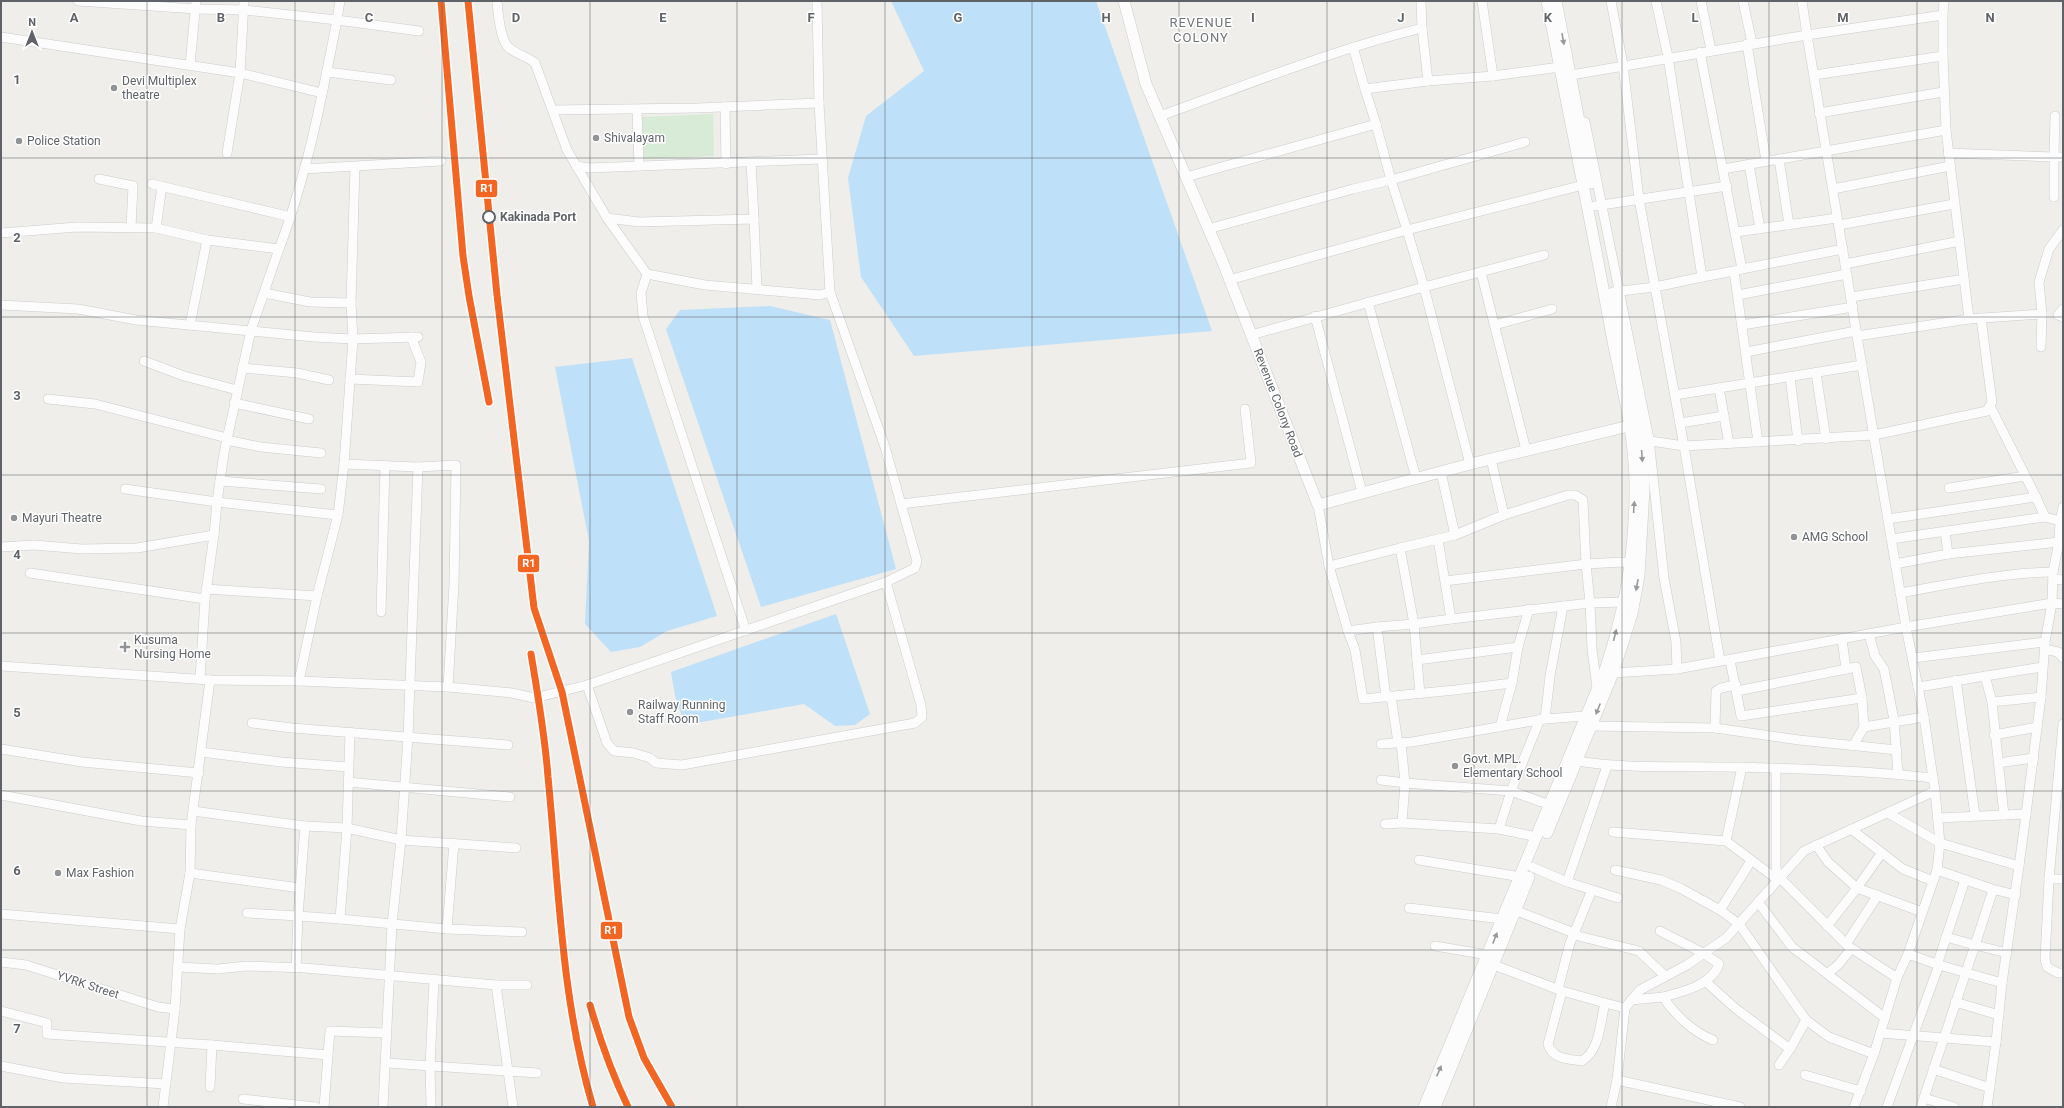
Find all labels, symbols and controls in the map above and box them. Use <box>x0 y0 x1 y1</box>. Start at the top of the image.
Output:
text: A <box>70 10 79 25</box>
text: B <box>217 10 225 25</box>
text: C <box>365 10 374 25</box>
text: D <box>512 10 520 25</box>
text: E <box>659 10 667 25</box>
text: F <box>807 10 815 25</box>
text: G <box>954 10 963 25</box>
text: H <box>1101 10 1111 25</box>
text: I <box>1251 10 1255 25</box>
text: J <box>1397 10 1405 25</box>
text: K <box>1544 10 1553 25</box>
text: L <box>1691 10 1699 25</box>
text: M <box>1837 10 1849 25</box>
text: N <box>1985 10 1995 25</box>
north arrow <box>12 12 52 52</box>
district label: REVENUE COLONY <box>1169 15 1233 45</box>
text: N <box>28 16 36 29</box>
one-way arrow <box>1560 33 1566 46</box>
text: 1 <box>13 72 21 87</box>
place label: Devi Multiplex theatre <box>122 74 197 102</box>
marker: Devi Multiplex theatre <box>109 83 119 93</box>
place label: Shivalayam <box>604 131 665 145</box>
marker: Shivalayam <box>591 133 601 143</box>
place label: Police Station <box>27 134 101 148</box>
marker: Police Station <box>14 136 24 146</box>
line badge: R1 <box>475 179 498 198</box>
text: R1 <box>480 182 494 195</box>
marker: Kakinada Port <box>482 210 496 224</box>
place label: Kakinada Port <box>500 210 576 224</box>
text: 2 <box>13 230 21 245</box>
street label: Revenue Colony Road <box>1251 347 1305 459</box>
text: 3 <box>13 388 21 403</box>
one-way arrow <box>1638 450 1645 462</box>
one-way arrow <box>1631 501 1638 513</box>
place label: Mayuri Theatre <box>22 511 102 525</box>
marker: Mayuri Theatre <box>9 513 19 523</box>
place label: AMG School <box>1802 530 1868 544</box>
marker: AMG School <box>1789 532 1799 542</box>
text: 4 <box>13 547 21 562</box>
line badge: R1 <box>517 554 540 573</box>
text: R1 <box>522 557 536 570</box>
one-way arrow <box>1634 579 1640 592</box>
one-way arrow <box>1612 629 1618 641</box>
place label: Kusuma Nursing Home <box>134 633 211 661</box>
marker: Kusuma Nursing Home <box>119 641 131 653</box>
place label: Railway Running Staff Room <box>638 698 725 726</box>
one-way arrow <box>1594 703 1600 715</box>
text: 5 <box>13 705 21 720</box>
marker: Railway Running Staff Room <box>625 707 635 717</box>
place label: Govt. MPL. Elementary School <box>1463 752 1563 780</box>
marker: Govt. MPL. Elementary School <box>1450 761 1460 771</box>
text: 6 <box>13 863 21 878</box>
place label: Max Fashion <box>66 866 134 880</box>
marker: Max Fashion <box>53 868 63 878</box>
line badge: R1 <box>600 921 623 940</box>
text: R1 <box>604 924 618 937</box>
one-way arrow <box>1492 932 1498 944</box>
street label: YVRK Street <box>55 968 121 1002</box>
text: 7 <box>13 1021 21 1036</box>
one-way arrow <box>1436 1065 1442 1076</box>

